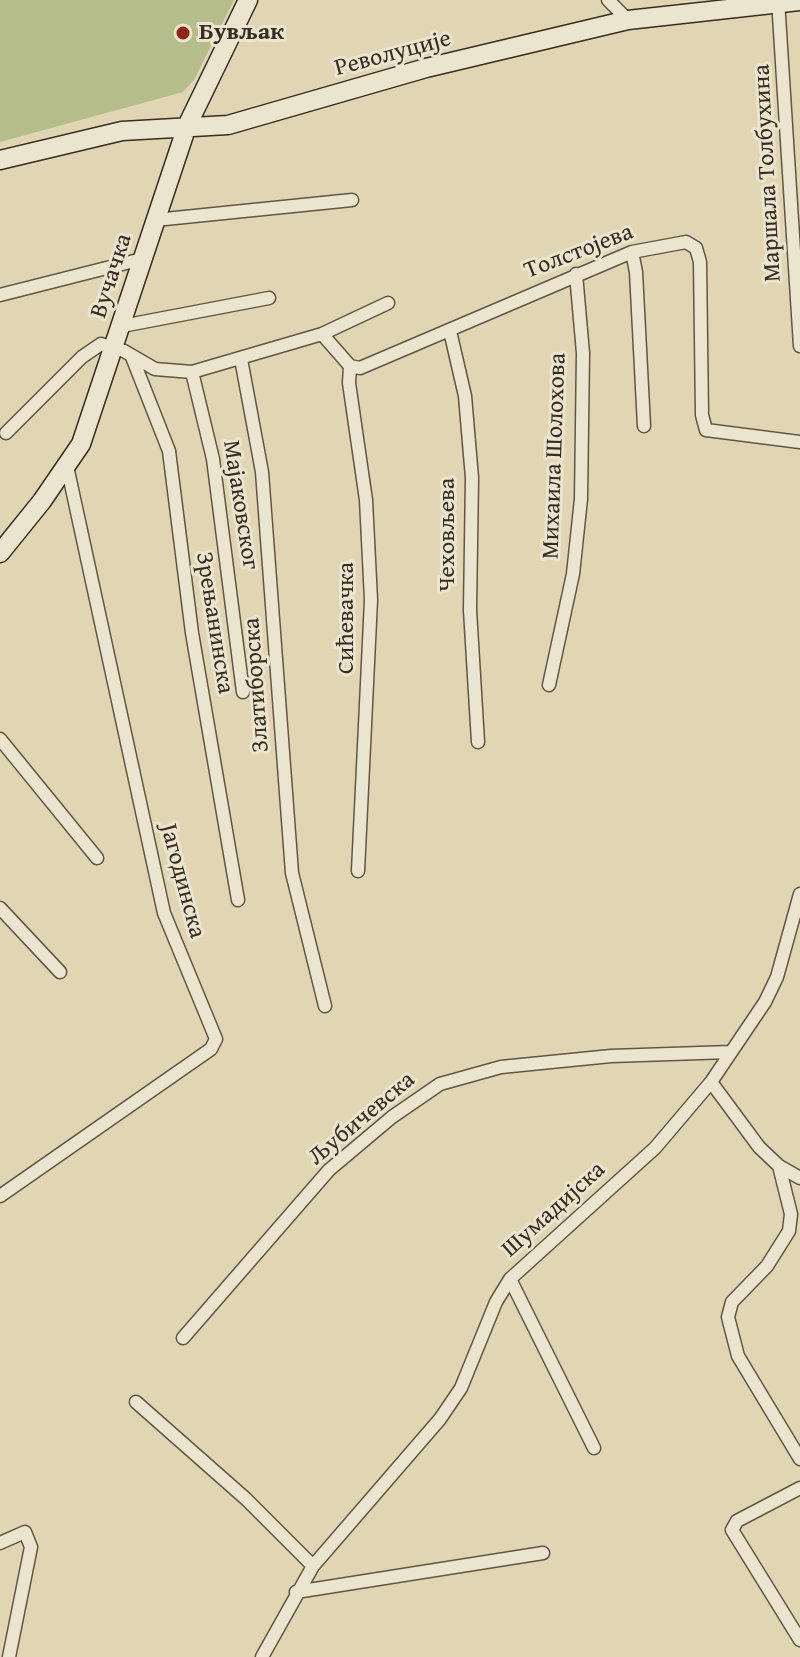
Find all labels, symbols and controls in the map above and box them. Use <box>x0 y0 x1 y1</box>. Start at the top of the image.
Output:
place label: Бувљак <box>199 19 284 47</box>
marker: Бувљак <box>174 24 192 42</box>
street label: Револуције <box>332 25 454 83</box>
street label: Маршала Толбухина <box>748 63 788 283</box>
street label: Толстојева <box>521 218 637 286</box>
street label: Вучачка <box>85 230 139 322</box>
street label: Михаила Шолохова <box>537 352 573 560</box>
street label: Мајаковског <box>216 438 264 572</box>
street label: Чеховљева <box>434 478 462 592</box>
street label: Зрењанинска <box>189 550 239 696</box>
street label: Сићевачка <box>333 562 361 674</box>
street label: Златиборска <box>238 617 276 753</box>
street label: Јагодинска <box>153 821 211 941</box>
street label: Љубичевска <box>303 1066 421 1172</box>
street label: Шумадијска <box>496 1156 612 1264</box>

